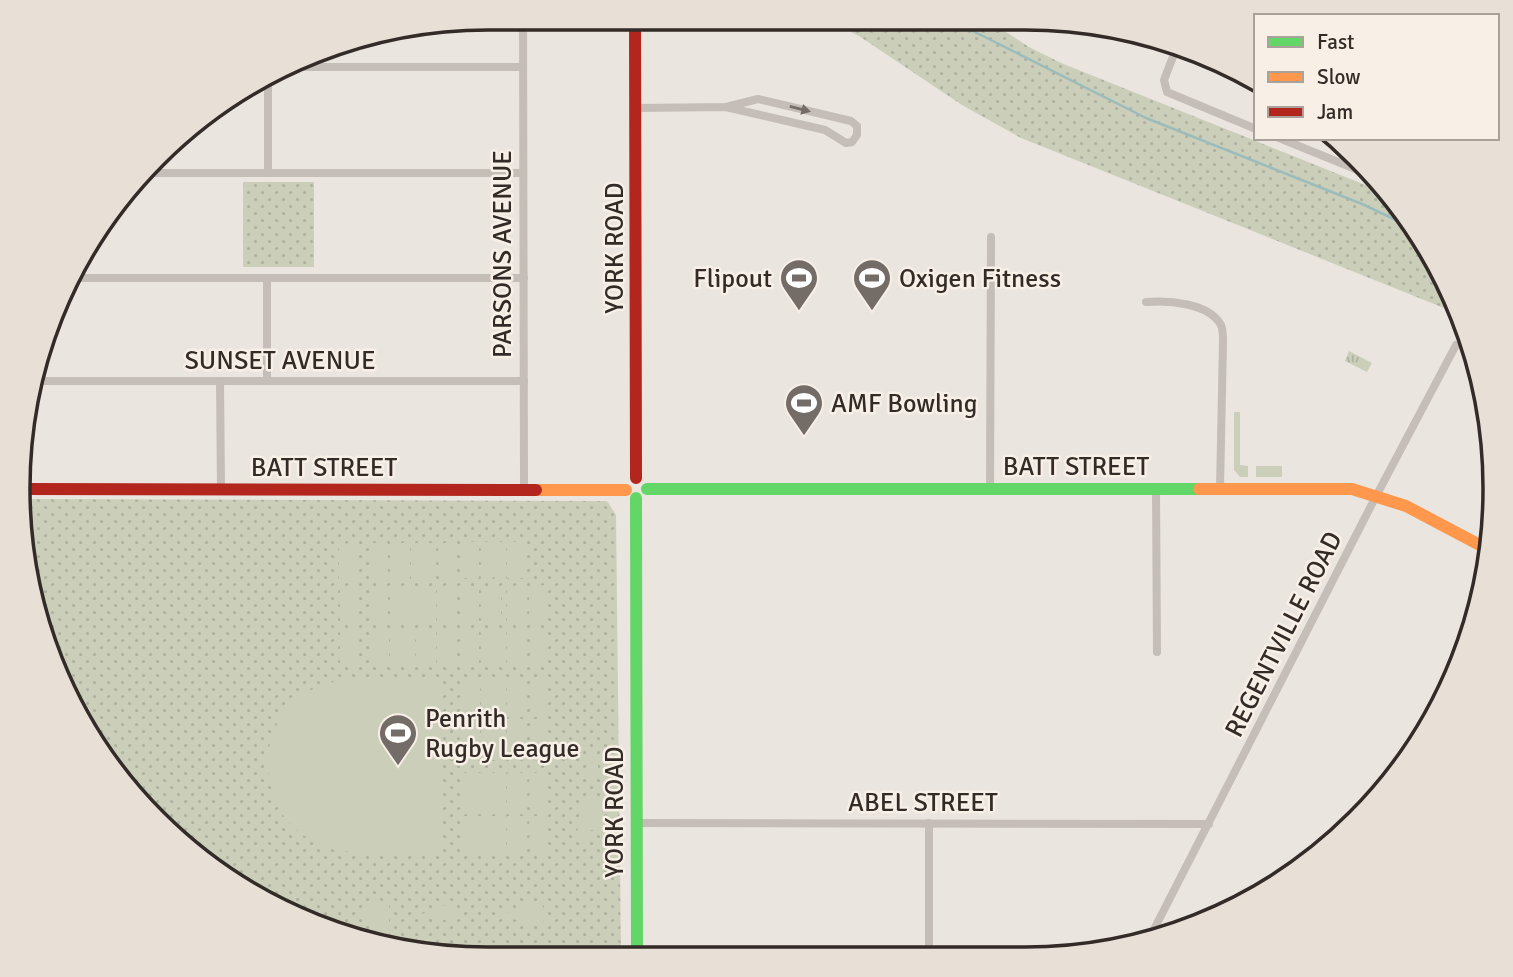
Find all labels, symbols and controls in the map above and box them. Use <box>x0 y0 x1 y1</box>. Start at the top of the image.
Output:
legend <box>1254 14 1499 140</box>
text: Fast <box>1317 29 1354 55</box>
text: Slow <box>1317 64 1361 90</box>
text: Jam <box>1317 99 1353 125</box>
one-way arrow <box>790 104 812 115</box>
street label: PARSONS AVENUE <box>487 150 519 358</box>
street label: YORK ROAD <box>599 182 631 314</box>
sports icon: Flipout <box>778 257 820 312</box>
sports icon: Oxigen Fitness <box>851 257 893 312</box>
place label: Flipout <box>693 263 772 295</box>
place label: Oxigen Fitness <box>899 263 1061 295</box>
street label: SUNSET AVENUE <box>184 345 376 377</box>
sports icon: AMF Bowling <box>783 382 825 437</box>
place label: AMF Bowling <box>831 388 977 420</box>
street label: BATT STREET <box>1003 451 1149 483</box>
street label: BATT STREET <box>251 452 397 484</box>
street label: REGENTVILLE ROAD <box>1218 526 1350 743</box>
place label: Penrith Rugby League <box>425 703 579 765</box>
sports icon: Penrith Rugby League <box>377 712 419 767</box>
street label: YORK ROAD <box>599 746 631 878</box>
street label: ABEL STREET <box>848 787 998 819</box>

